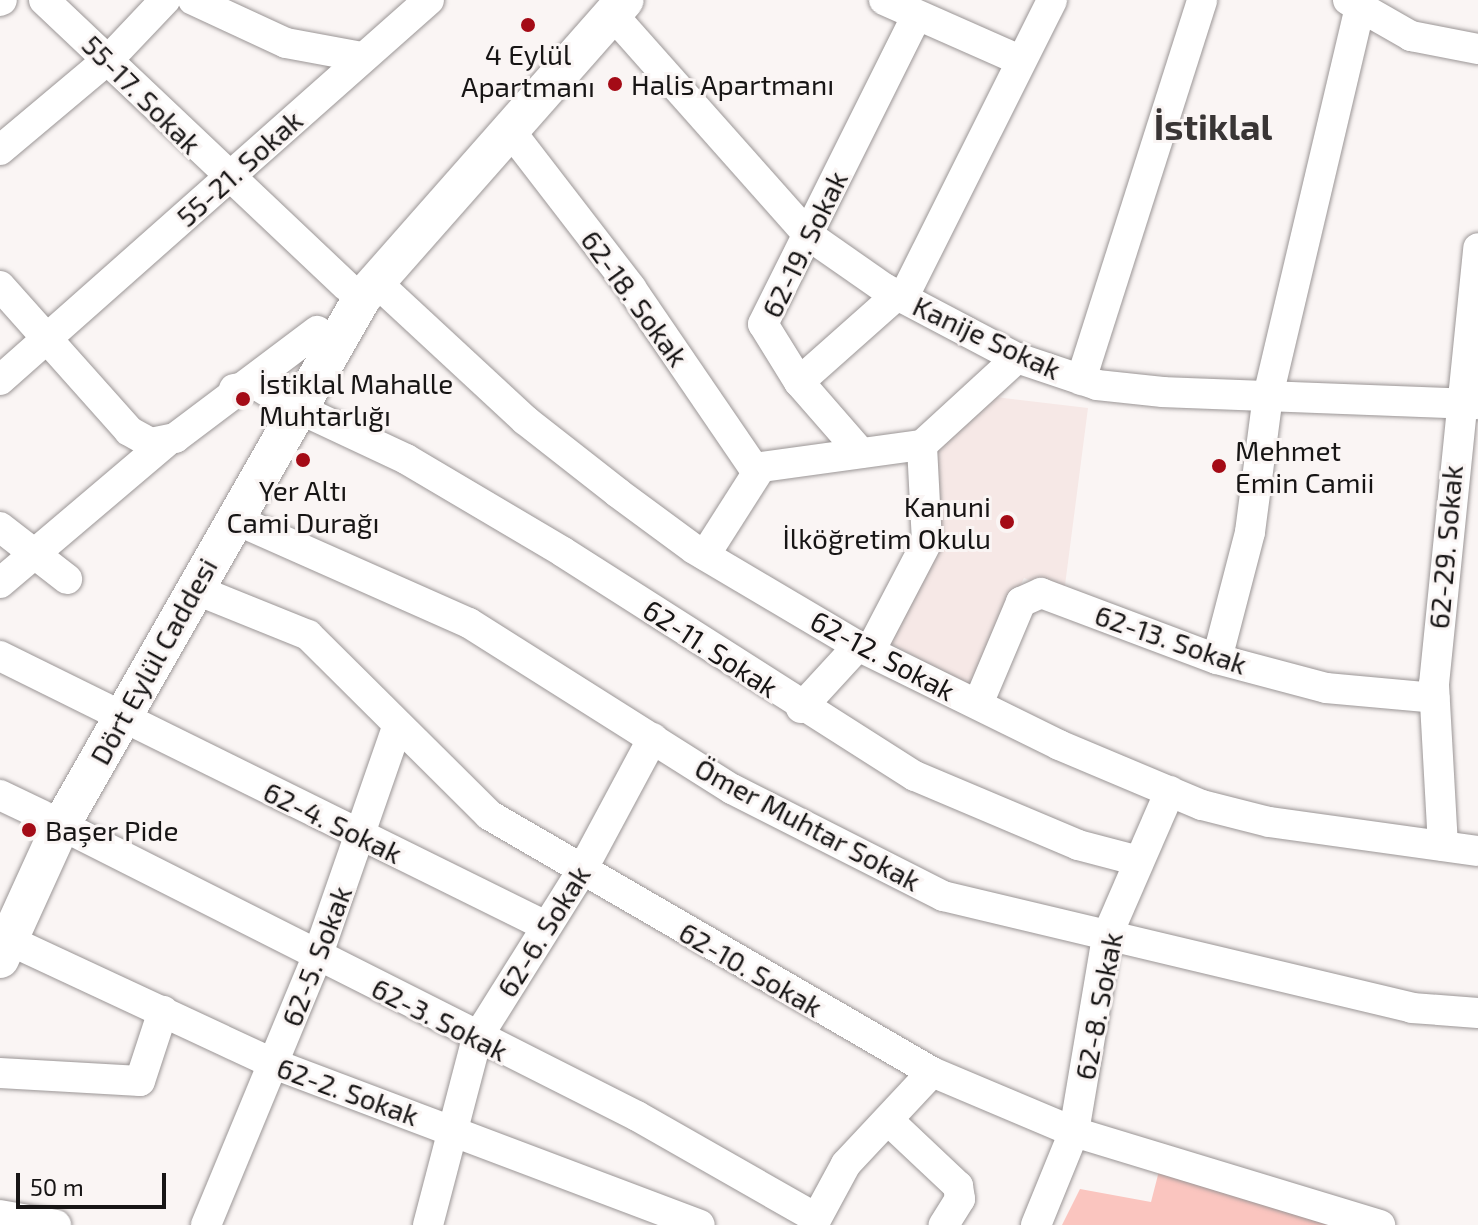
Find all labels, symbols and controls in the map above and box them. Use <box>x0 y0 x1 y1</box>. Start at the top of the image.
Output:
marker: 4 Eylül Apartmanı <box>519 16 537 34</box>
street label: 55-17. Sokak <box>76 28 208 160</box>
place label: 4 Eylül Apartmanı <box>461 37 595 103</box>
place label: Halis Apartmanı <box>631 67 835 101</box>
marker: Halis Apartmanı <box>606 75 624 93</box>
street label: 55-21. Sokak <box>169 103 309 233</box>
district label: İstiklal <box>1154 104 1272 148</box>
street label: 62-19. Sokak <box>754 165 854 323</box>
street label: 62-18. Sokak <box>574 224 696 372</box>
street label: Kanije Sokak <box>908 288 1066 386</box>
place label: İstiklal Mahalle Muhtarlığı <box>259 366 454 432</box>
marker: İstiklal Mahalle Muhtarlığı <box>234 390 252 408</box>
place label: Mehmet Emin Camii <box>1235 433 1374 499</box>
marker: Yer Altı Cami Durağı <box>294 451 312 469</box>
marker: Mehmet Emin Camii <box>1210 457 1228 475</box>
street label: 62-29. Sokak <box>1421 464 1469 630</box>
place label: Yer Altı Cami Durağı <box>227 473 379 539</box>
place label: Kanuni İlköğretim Okulu <box>783 489 991 555</box>
marker: Kanuni İlköğretim Okulu <box>998 513 1016 531</box>
street label: Dört Eylül Caddesi <box>82 552 224 770</box>
street label: 62-11. Sokak <box>637 592 785 704</box>
street label: 62-13. Sokak <box>1091 597 1251 681</box>
street label: 62-12. Sokak <box>805 603 961 707</box>
street label: Ömer Muhtar Sokak <box>689 750 927 898</box>
street label: 62-4. Sokak <box>258 774 408 870</box>
place label: Başer Pide <box>45 813 179 847</box>
marker: Başer Pide <box>20 821 38 839</box>
street label: 62-6. Sokak <box>489 859 597 1003</box>
street label: 62-5. Sokak <box>274 881 358 1031</box>
street label: 62-10. Sokak <box>673 915 829 1023</box>
street label: 62-8. Sokak <box>1067 929 1129 1083</box>
street label: 62-3. Sokak <box>366 970 514 1068</box>
street label: 62-2. Sokak <box>273 1050 423 1132</box>
scale bar <box>20 1157 170 1207</box>
text: 50 m <box>30 1172 84 1201</box>

